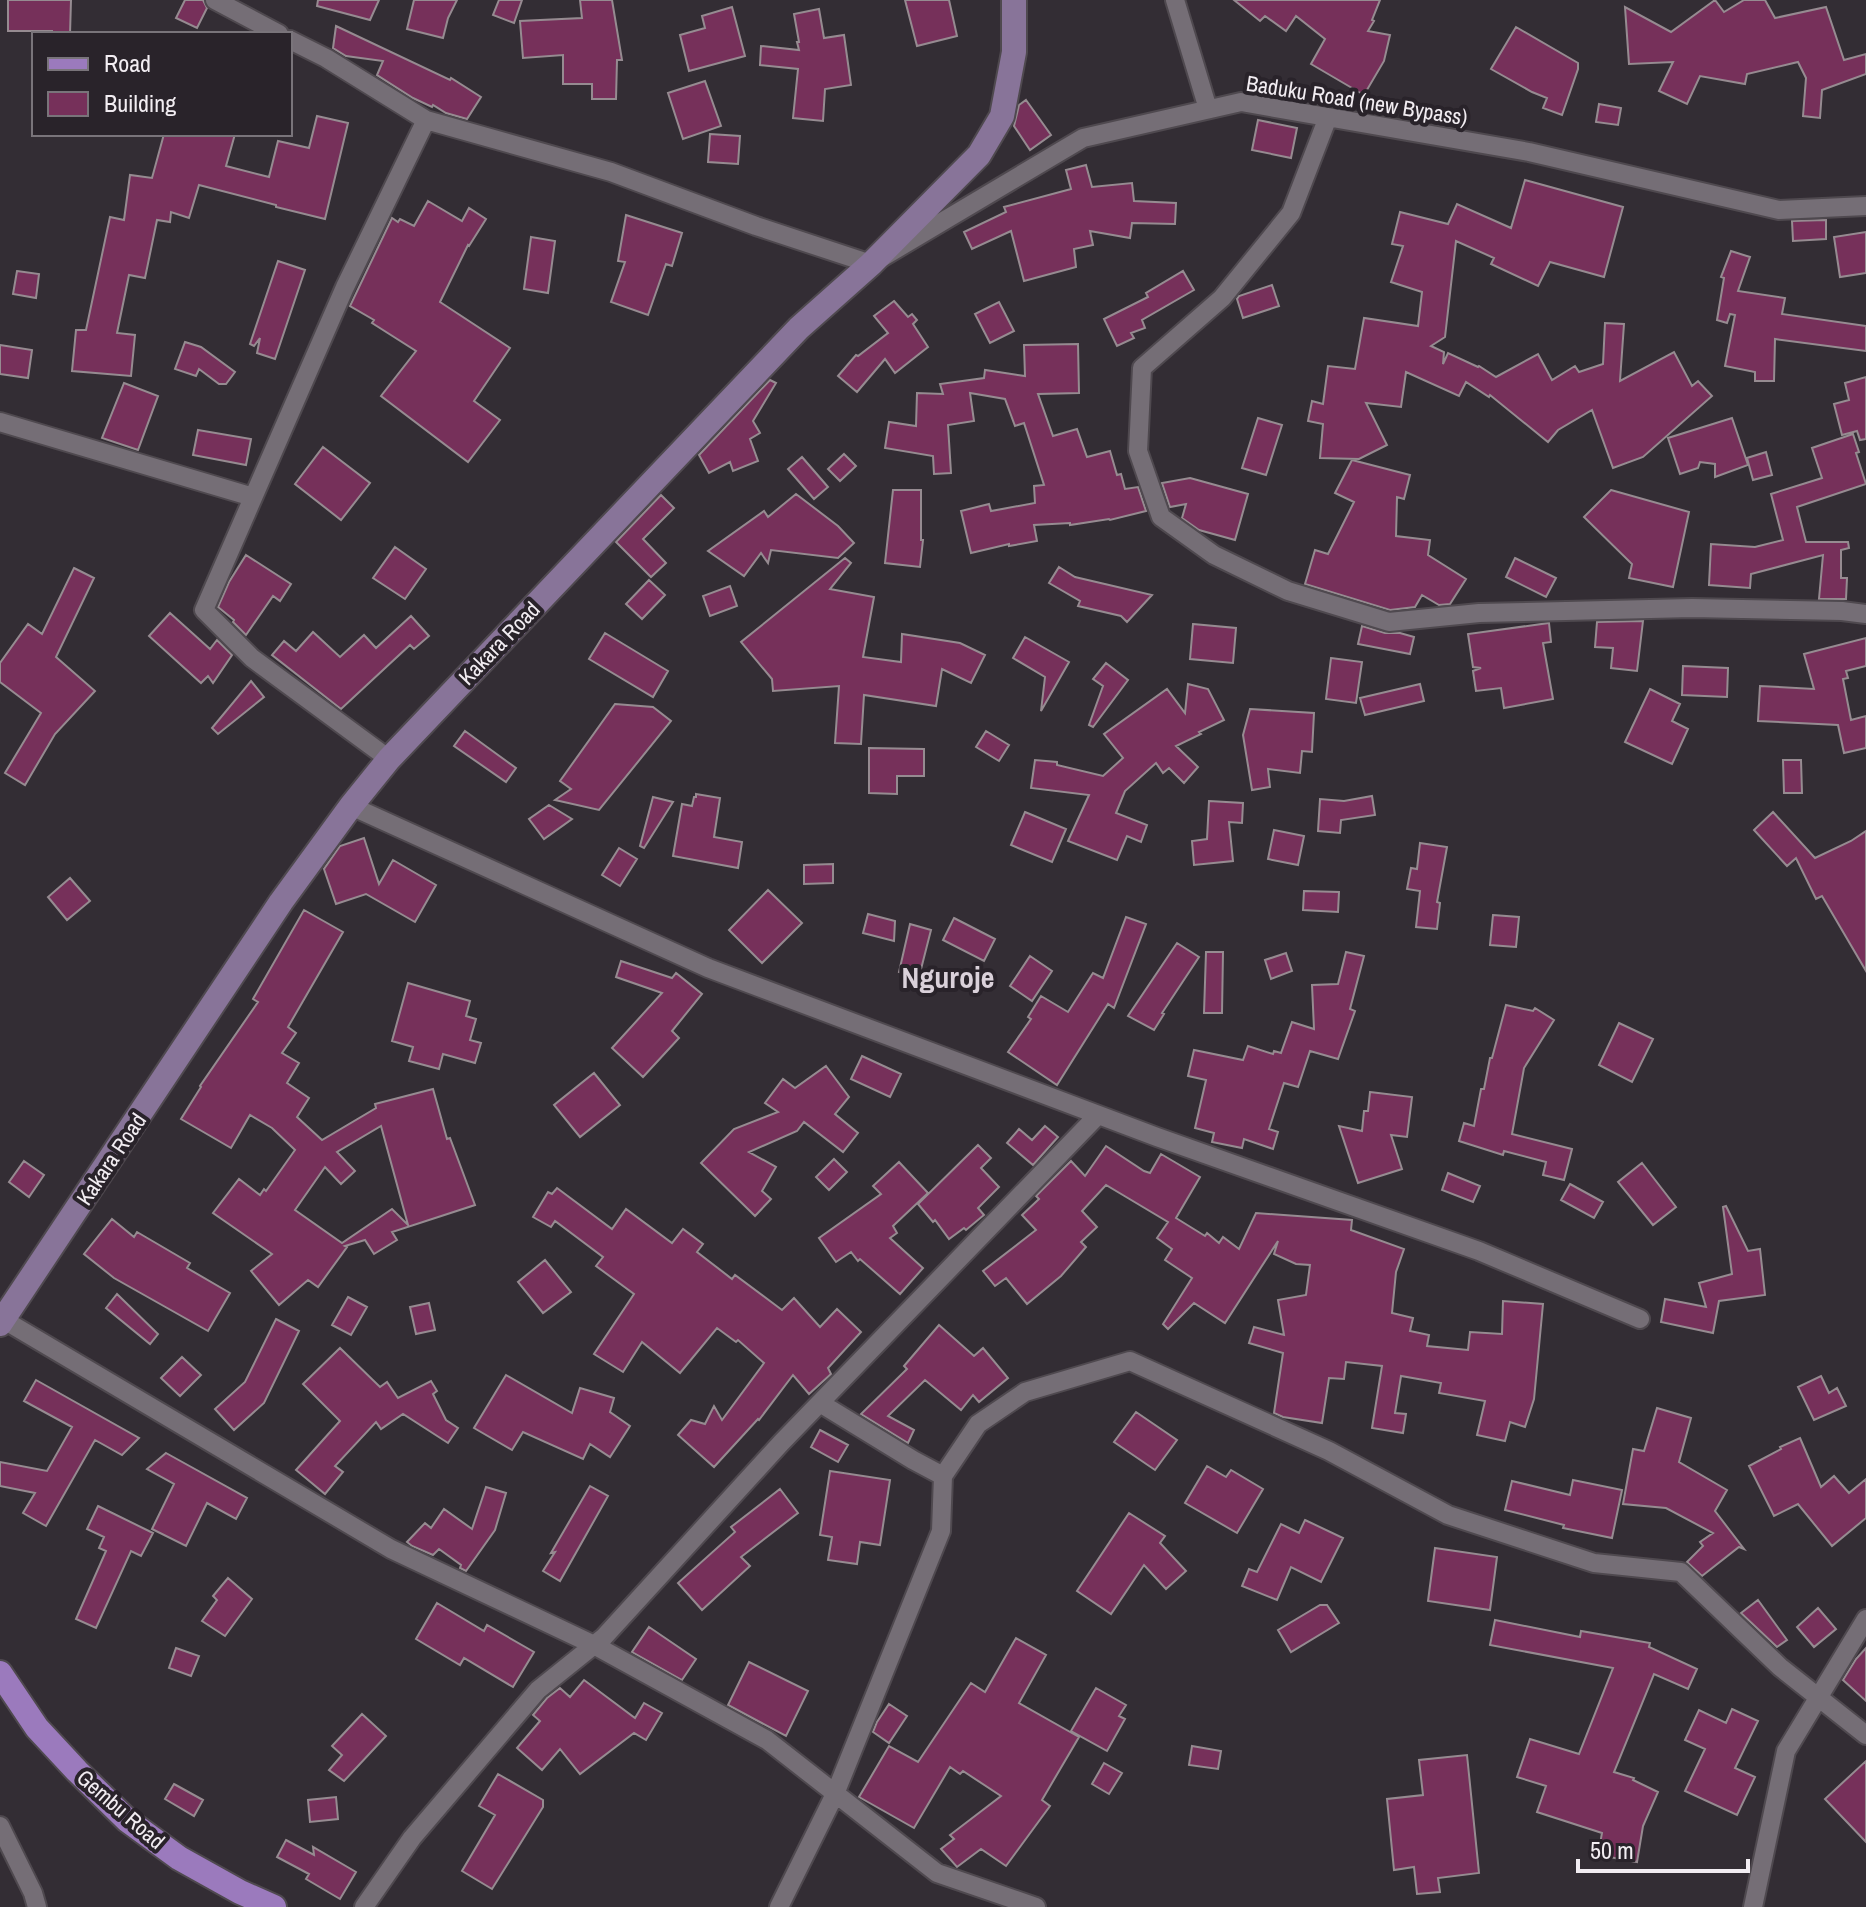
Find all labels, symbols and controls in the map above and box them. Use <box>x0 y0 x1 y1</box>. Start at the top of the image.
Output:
legend <box>32 32 292 136</box>
text: Road <box>104 47 151 79</box>
street label: Baduku Road (new Bypass) <box>1244 68 1470 132</box>
text: Building <box>104 87 176 119</box>
street label: Kakara Road <box>452 595 546 691</box>
district label: Nguroje <box>902 957 994 997</box>
street label: Kakara Road <box>69 1107 153 1211</box>
street label: Gembu Road <box>71 1762 171 1856</box>
scale bar <box>1578 1823 1748 1873</box>
text: 50 m <box>1590 1834 1634 1866</box>

